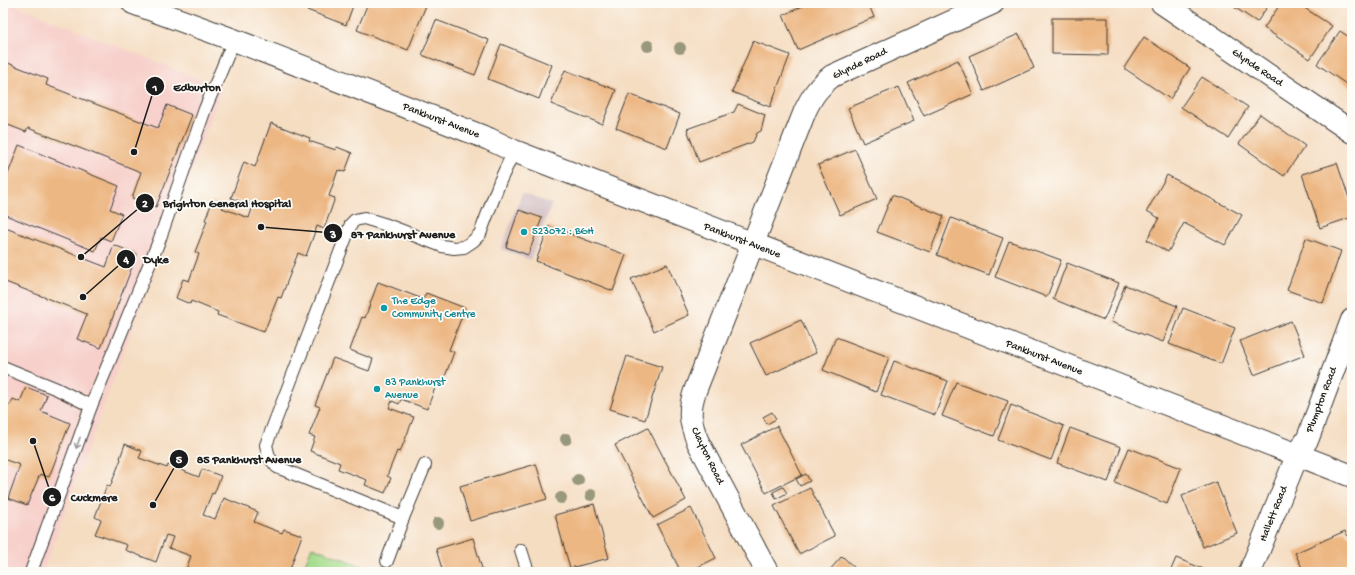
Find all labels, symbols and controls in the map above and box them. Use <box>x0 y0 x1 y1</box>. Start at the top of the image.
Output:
street label: Glynde Road <box>831 45 890 82</box>
street label: Glynde Road <box>1229 47 1286 90</box>
callout: Edburton <box>145 74 229 98</box>
text: 1 <box>152 82 158 96</box>
text: Edburton <box>172 82 221 96</box>
street label: Pankhurst Avenue <box>400 100 481 141</box>
callout: Brighton General Hospital <box>135 191 299 215</box>
text: 2 <box>142 198 148 212</box>
text: Brighton General Hospital <box>162 198 291 212</box>
street label: Pankhurst Avenue <box>701 220 782 261</box>
callout: 87 Pankhurst Avenue <box>323 221 464 245</box>
place label: 523072 : BGH <box>532 226 594 238</box>
marker: 523072 : BGH <box>519 227 529 237</box>
text: 3 <box>329 229 336 243</box>
text: 87 Pankhurst Avenue <box>351 229 456 243</box>
callout: Dyke <box>116 247 177 271</box>
text: 4 <box>122 254 129 268</box>
text: Dyke <box>142 254 169 268</box>
place label: The Edge Community Centre <box>391 296 476 321</box>
marker: The Edge Community Centre <box>379 303 389 313</box>
street label: Pankhurst Avenue <box>1003 337 1084 378</box>
street label: Plumpton Road <box>1304 364 1341 435</box>
place label: 83 Pankhurst Avenue <box>385 377 447 402</box>
marker: 83 Pankhurst Avenue <box>372 384 382 394</box>
street label: Clayton Road <box>688 426 727 488</box>
one-way arrow <box>73 436 81 448</box>
callout: 85 Pankhurst Avenue <box>169 447 310 471</box>
text: 5 <box>176 454 183 468</box>
text: 85 Pankhurst Avenue <box>197 454 302 468</box>
street label: Hallett Road <box>1257 483 1291 543</box>
callout: Cuckmere <box>42 485 125 509</box>
text: 6 <box>49 492 56 506</box>
text: Cuckmere <box>70 492 118 506</box>

